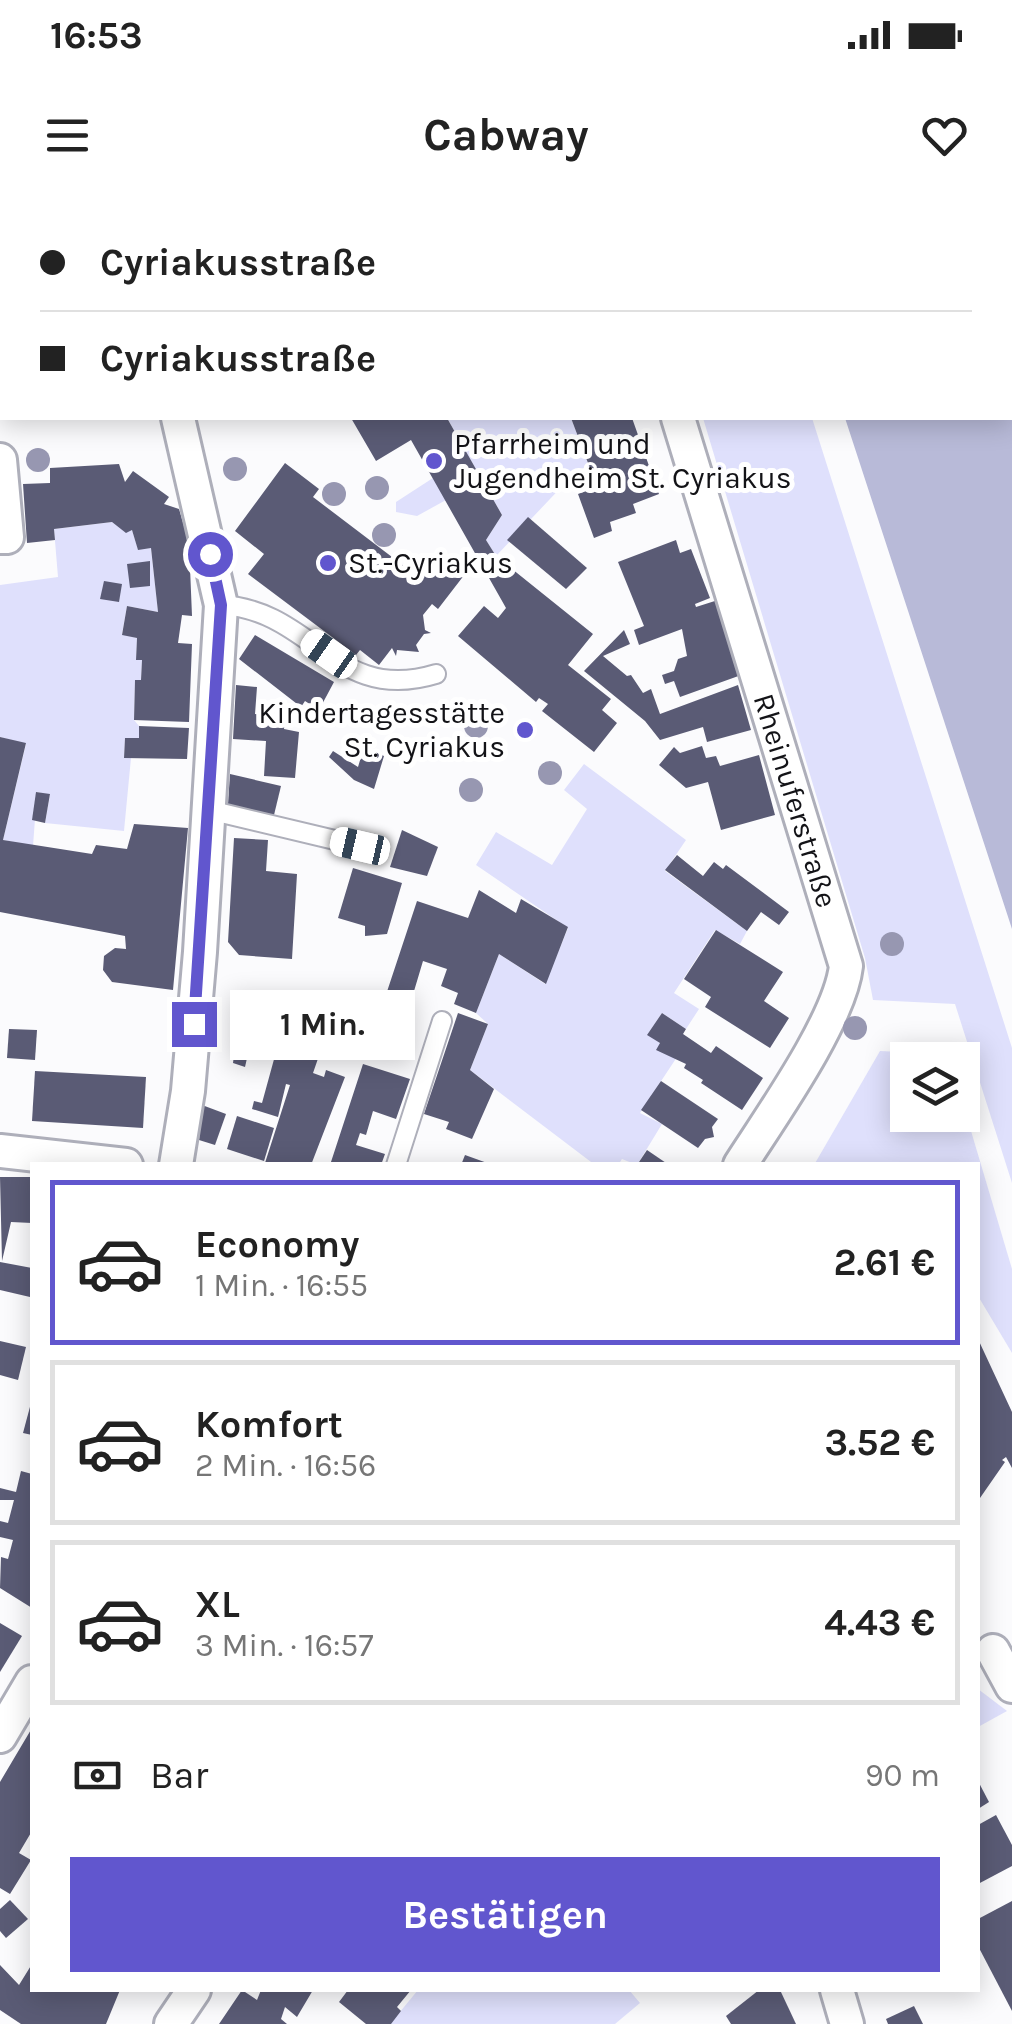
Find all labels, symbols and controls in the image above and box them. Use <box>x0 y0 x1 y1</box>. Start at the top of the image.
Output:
text: 16:53 <box>50 13 143 58</box>
icon: menu <box>40 108 95 163</box>
icon: heart <box>917 108 972 163</box>
text: Cabway <box>423 109 589 161</box>
text: Cyriakusstraße <box>100 240 376 285</box>
text: Cyriakusstraße <box>100 336 376 381</box>
place label: Pfarrheim und Jugendheim St. Cyriakus <box>454 426 792 496</box>
marker: Pfarrheim und Jugendheim St. Cyriakus <box>423 450 445 472</box>
route start <box>188 532 233 577</box>
place label: St.-Cyriakus <box>348 545 513 581</box>
marker: St.-Cyriakus <box>317 552 339 574</box>
car <box>296 625 362 683</box>
street label: Rheinuferstraße <box>746 689 845 912</box>
place label: Kindertagesstätte St. Cyriakus <box>258 695 505 765</box>
marker: Kindertagesstätte St. Cyriakus <box>514 719 536 741</box>
car <box>327 825 393 867</box>
callout: 1 Min. <box>229 989 414 1059</box>
route end <box>172 1002 217 1047</box>
text: 1 Min. <box>280 1006 365 1043</box>
map controls <box>890 1042 980 1132</box>
button: layers <box>890 1042 980 1132</box>
icon: car <box>75 1218 165 1308</box>
text: Economy <box>195 1222 359 1267</box>
text: 2.61 € <box>834 1240 935 1285</box>
text: 1 Min. · 16:55 <box>195 1267 368 1304</box>
icon: car <box>75 1398 165 1488</box>
text: Komfort <box>195 1402 343 1447</box>
text: 3.52 € <box>824 1420 935 1465</box>
text: 2 Min. · 16:56 <box>195 1447 376 1484</box>
icon: car <box>75 1578 165 1668</box>
text: XL <box>195 1582 240 1627</box>
text: 4.43 € <box>824 1600 935 1645</box>
text: 3 Min. · 16:57 <box>195 1627 373 1664</box>
icon: cash <box>70 1748 125 1803</box>
text: Bar <box>150 1753 208 1798</box>
text: 90 m <box>865 1757 940 1794</box>
button: Bestätigen <box>70 1857 940 1972</box>

